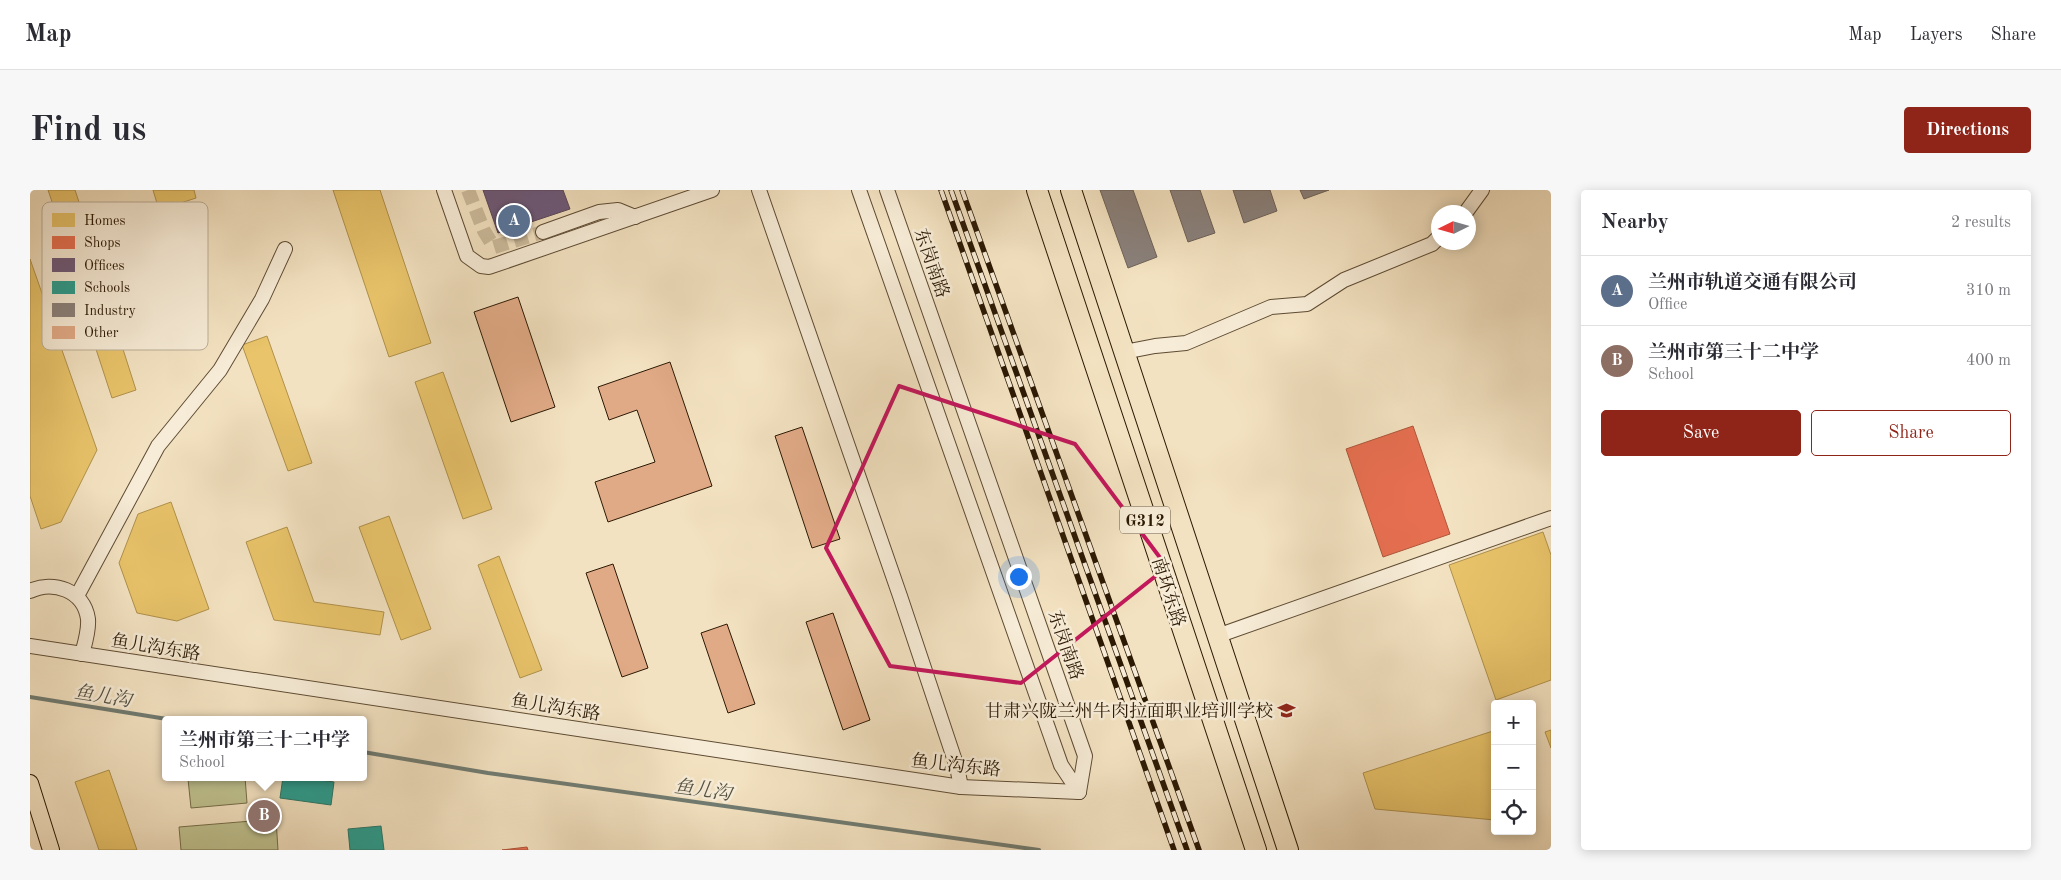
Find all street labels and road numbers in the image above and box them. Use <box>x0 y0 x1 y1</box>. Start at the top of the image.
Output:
street label: 东岗南路 <box>911 226 953 300</box>
road number: G312 <box>1120 506 1170 534</box>
street label: 南环东路 <box>1148 555 1190 629</box>
street label: 东岗南路 <box>1045 608 1087 682</box>
street label: 鱼儿沟东路 <box>110 630 202 664</box>
street label: 鱼儿沟东路 <box>510 690 602 724</box>
street label: 鱼儿沟东路 <box>910 750 1002 780</box>

